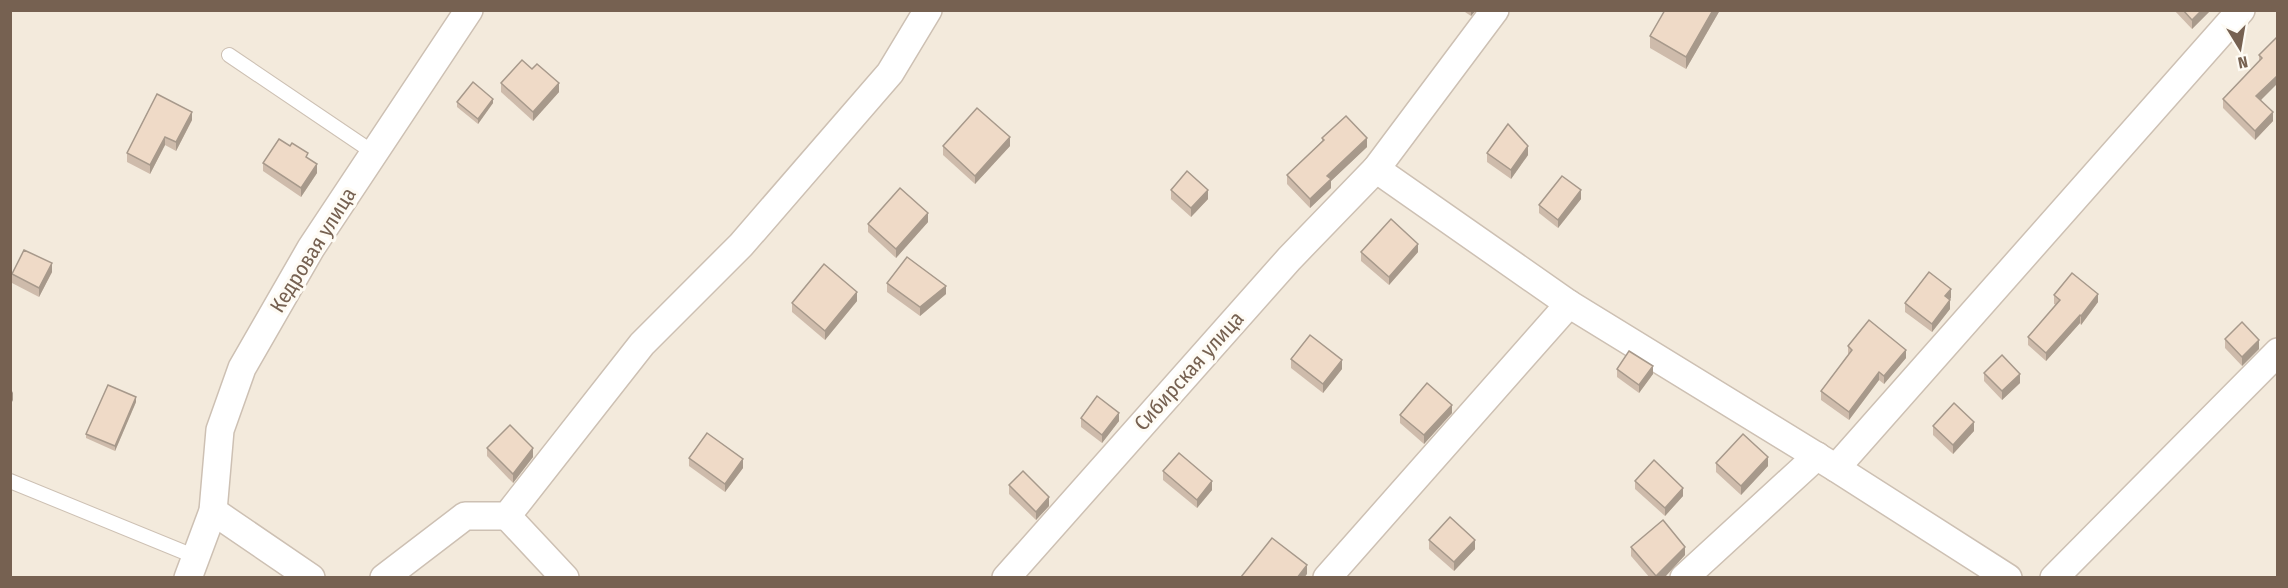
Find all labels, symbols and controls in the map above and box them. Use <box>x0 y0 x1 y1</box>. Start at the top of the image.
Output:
north arrow <box>2210 18 2270 78</box>
text: N <box>2236 52 2249 72</box>
street label: Кедровая улица <box>264 183 362 317</box>
street label: Сибирская улица <box>1129 306 1249 436</box>

